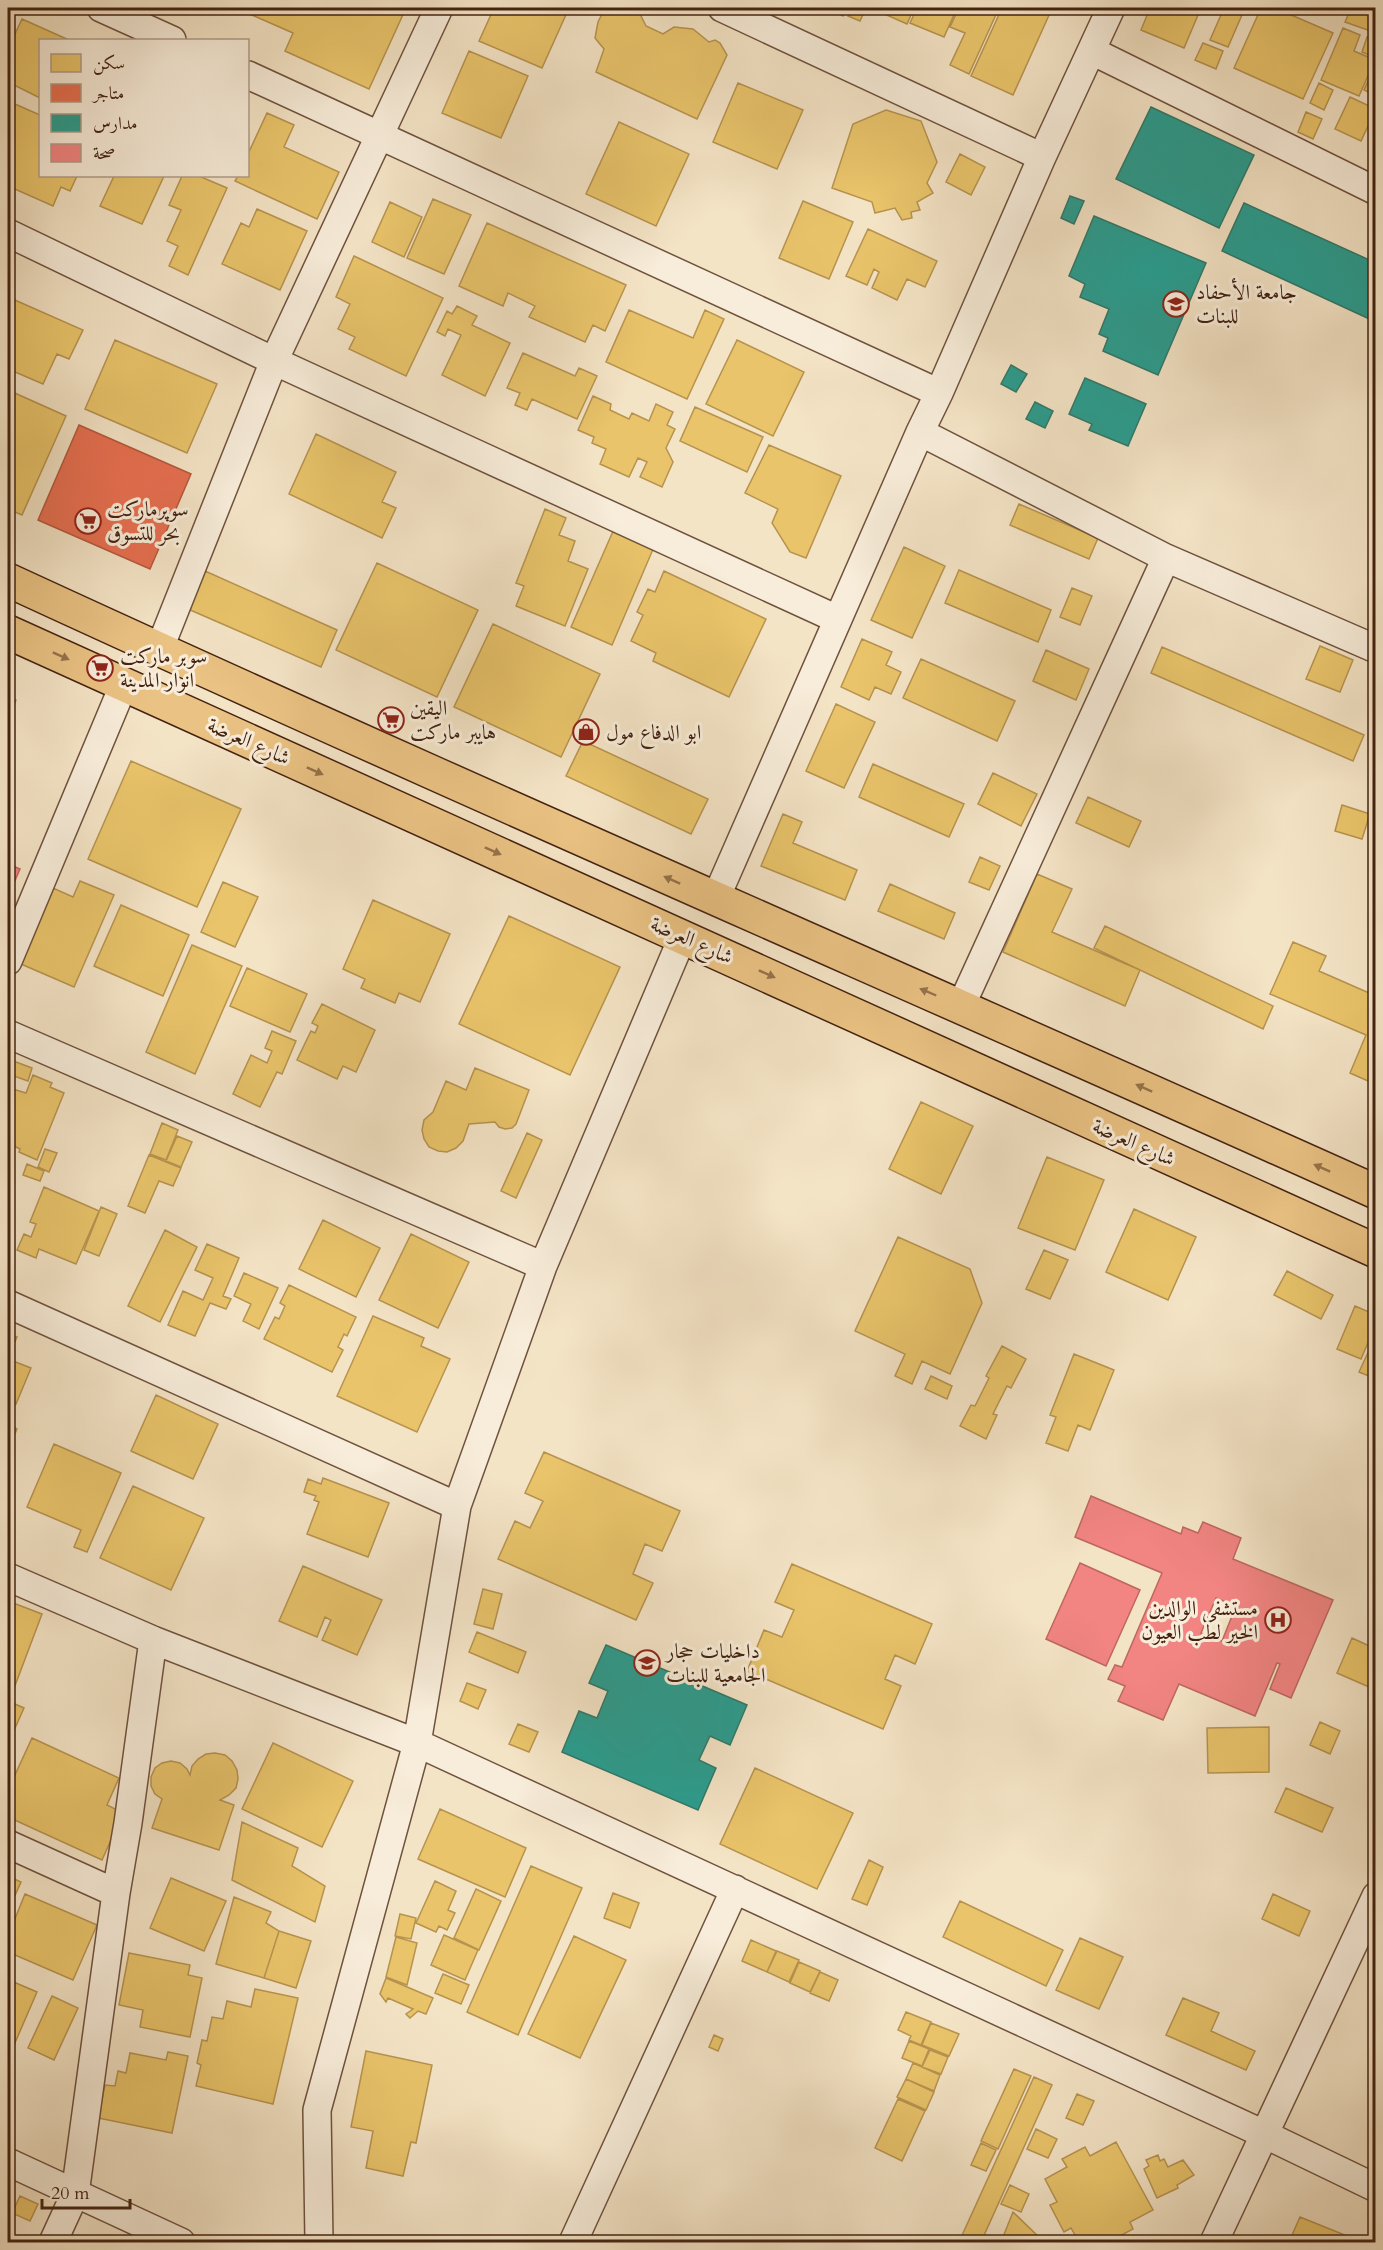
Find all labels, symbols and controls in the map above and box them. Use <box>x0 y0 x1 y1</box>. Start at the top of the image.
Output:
legend <box>39 39 249 177</box>
text: سكن <box>93 51 125 76</box>
text: متاجر <box>91 81 124 106</box>
text: مدارس <box>93 111 137 136</box>
text: صحة <box>93 141 115 166</box>
place label: جامعة الأحفاد للبنات <box>1196 277 1297 331</box>
school or university icon: جامعة الأحفاد للبنات <box>1161 289 1191 319</box>
place label: سوپرمارکت بحر للتسوق <box>107 495 189 548</box>
supermarket icon: سوپرمارکت بحر للتسوق <box>73 506 103 536</box>
place label: سوبر ماركت انوار المدينة <box>120 642 207 695</box>
one-way arrow <box>52 652 69 661</box>
supermarket icon: سوبر ماركت انوار المدينة <box>85 653 115 683</box>
place label: اليقين هايبر ماركت <box>410 694 496 747</box>
supermarket icon: اليقين هايبر ماركت <box>376 705 406 735</box>
street label: شارع العرضة <box>202 710 295 775</box>
shop icon: ابو الدفاع مول <box>571 717 601 747</box>
place label: ابو الدفاع مول <box>606 718 701 750</box>
one-way arrow <box>307 766 324 775</box>
one-way arrow <box>485 846 502 855</box>
one-way arrow <box>663 875 681 885</box>
street label: شارع العرضة <box>645 909 738 974</box>
one-way arrow <box>758 970 775 979</box>
one-way arrow <box>918 987 936 997</box>
one-way arrow <box>1136 1084 1153 1093</box>
street label: شارع العرضة <box>1087 1111 1180 1176</box>
one-way arrow <box>1313 1163 1331 1173</box>
place label: مستشفى الوالدين الخير لطب العيون <box>1141 1594 1258 1647</box>
hospital icon: مستشفى الوالدين الخير لطب العيون <box>1263 1605 1293 1635</box>
place label: داخليات حجار الجامعية للبنات <box>664 1637 766 1690</box>
school or university icon: داخليات حجار الجامعية للبنات <box>632 1648 662 1678</box>
scale bar <box>42 2172 130 2210</box>
text: 20 m <box>51 2181 90 2206</box>

